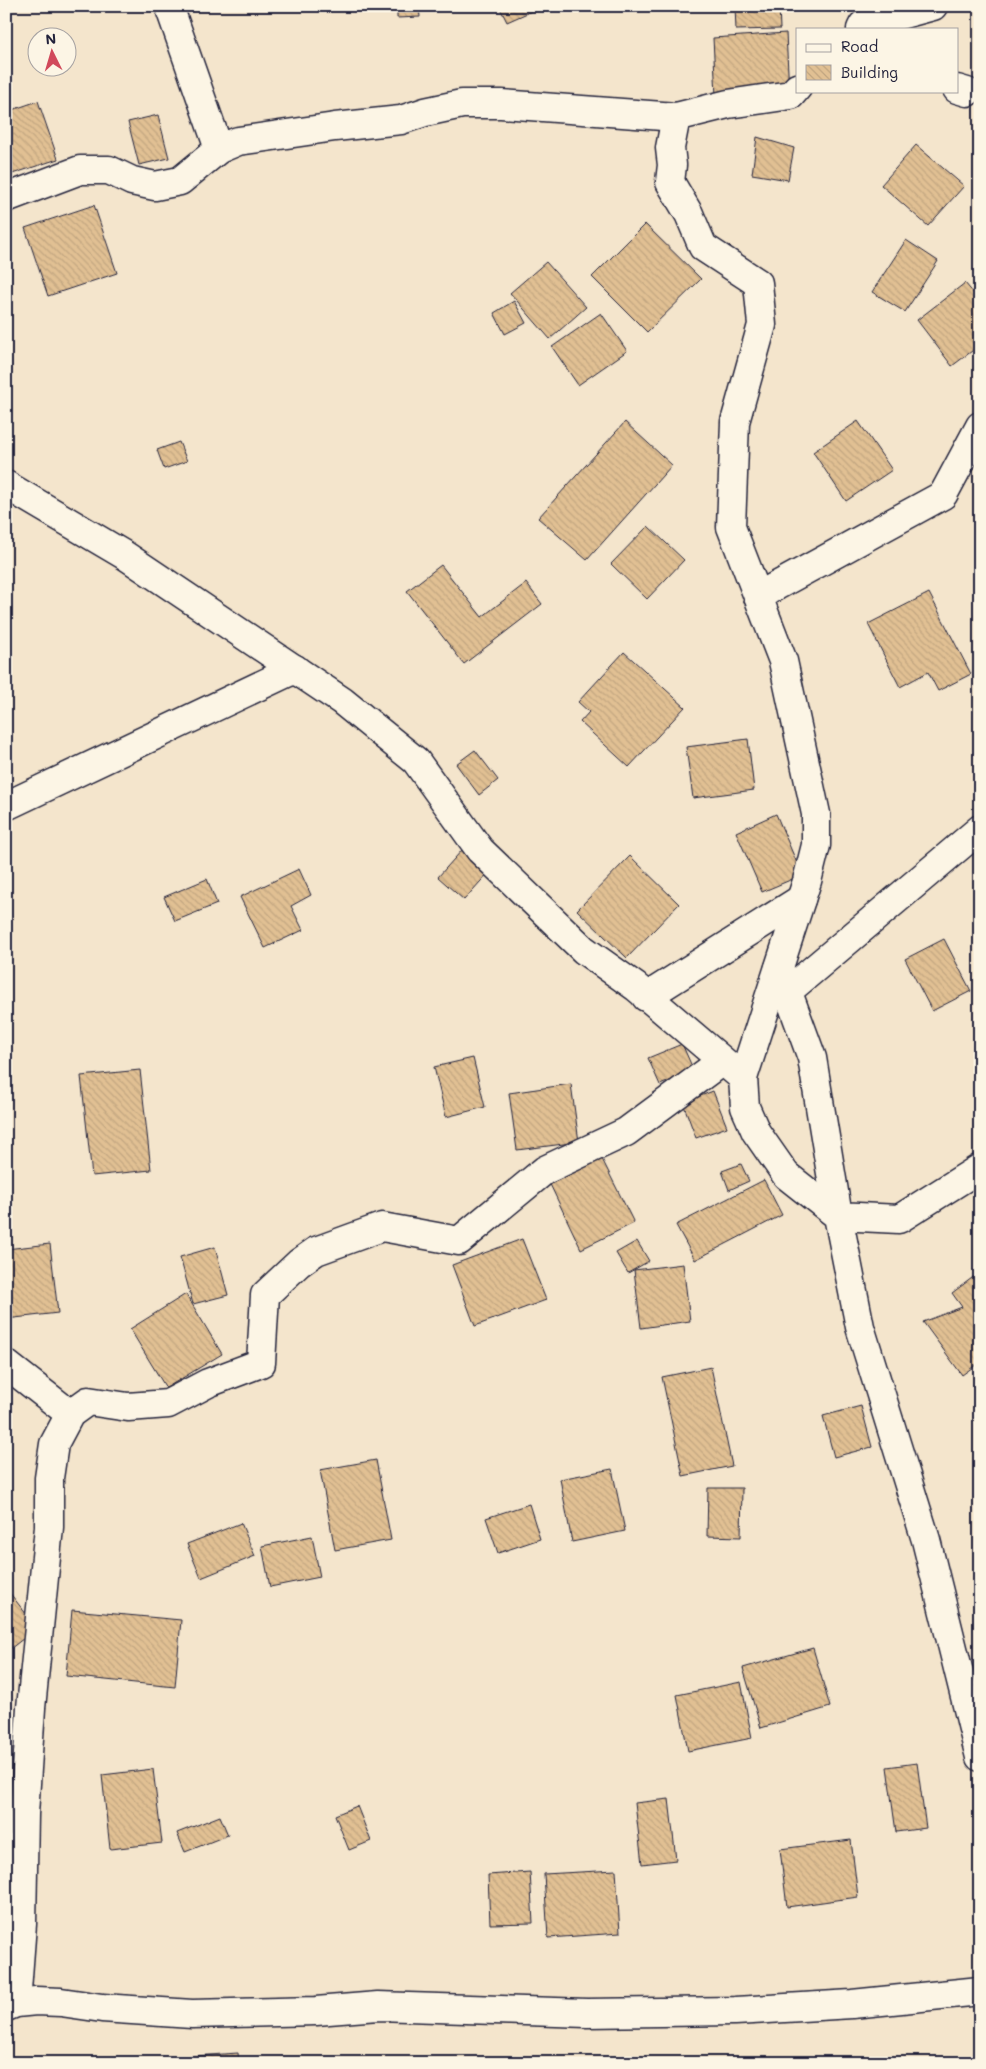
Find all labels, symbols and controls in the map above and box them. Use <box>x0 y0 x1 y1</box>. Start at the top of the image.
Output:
north arrow <box>28 28 78 78</box>
legend <box>796 28 958 92</box>
text: N <box>45 29 57 48</box>
text: Road <box>841 36 878 56</box>
text: Building <box>841 62 898 82</box>

